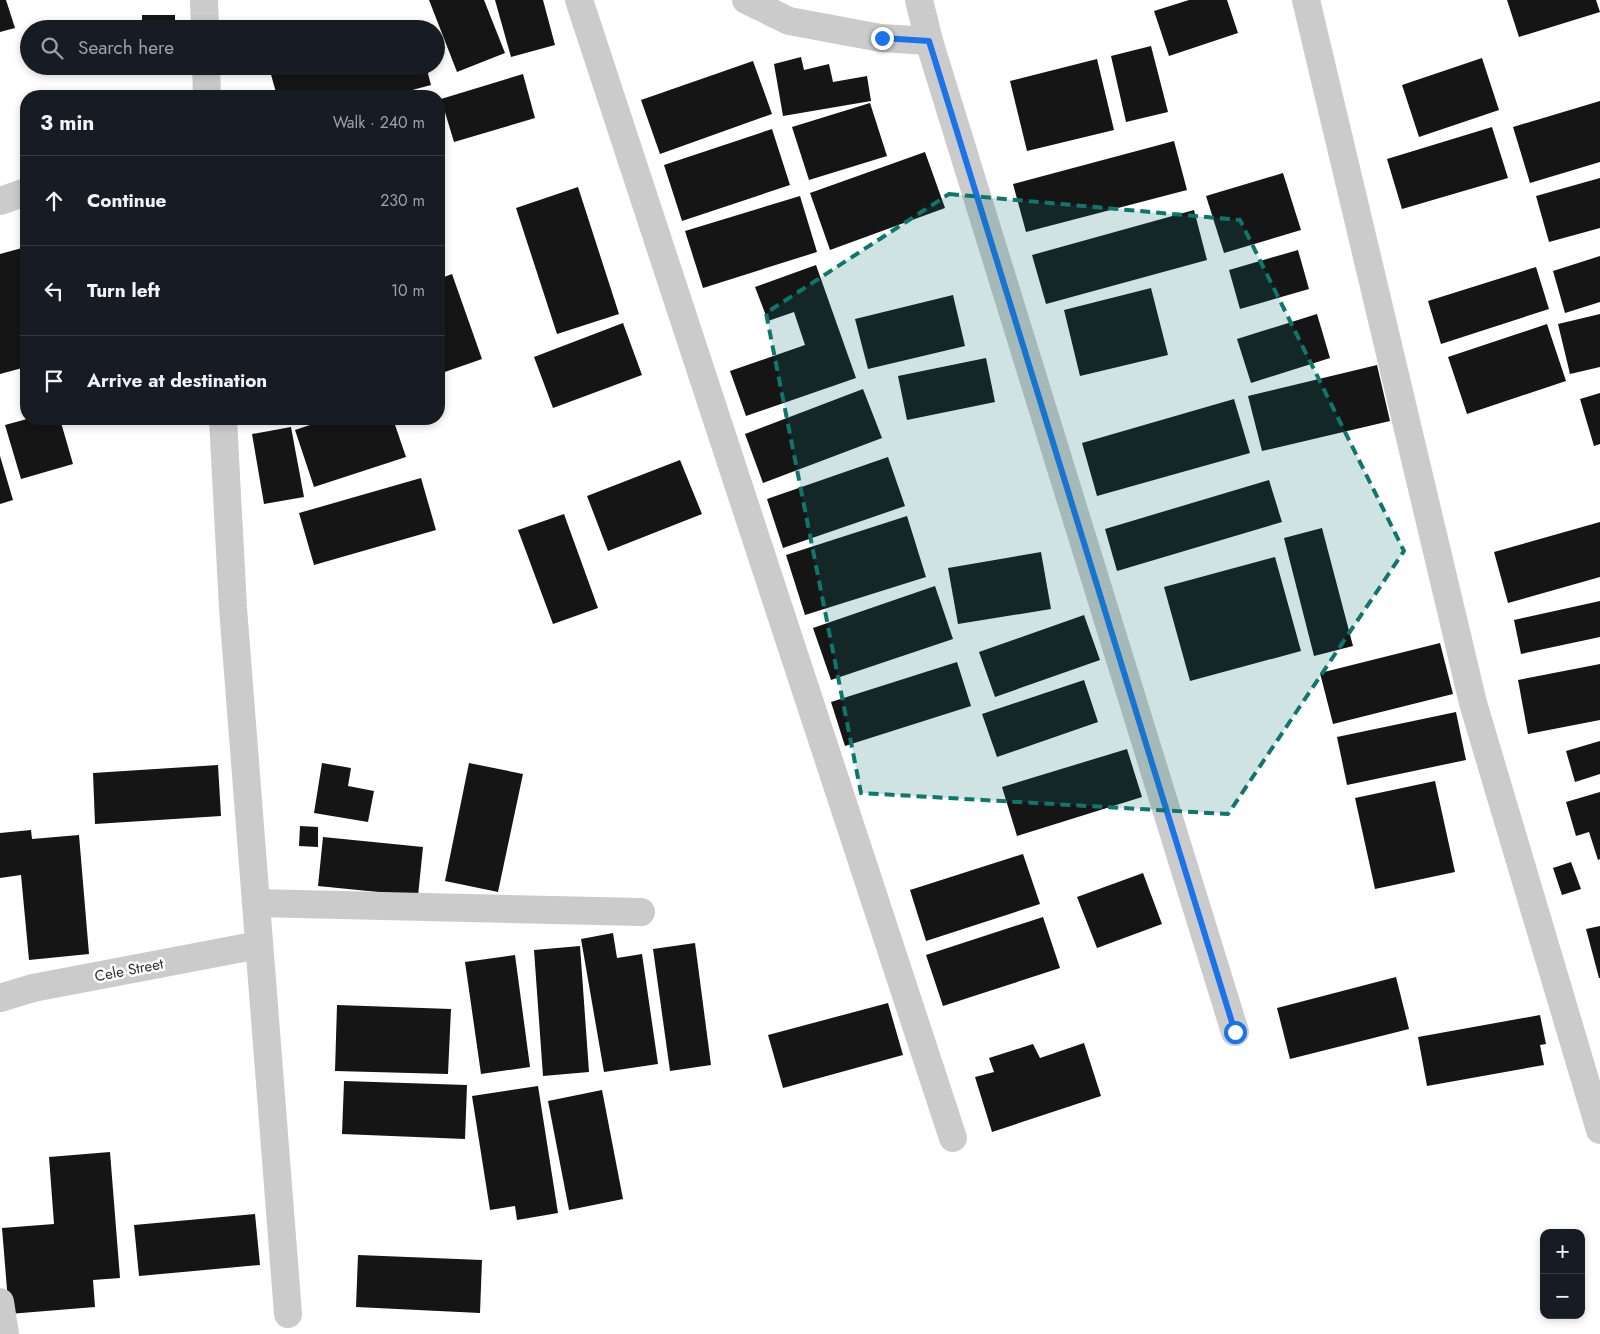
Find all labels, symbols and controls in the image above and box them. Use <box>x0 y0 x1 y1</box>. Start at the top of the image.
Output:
search box <box>20 20 445 75</box>
route end <box>871 27 894 50</box>
icon: search <box>38 34 66 62</box>
text: Search here <box>78 34 174 61</box>
text: 3 min <box>40 108 94 138</box>
text: Walk · 240 m <box>333 111 425 134</box>
icon: ahead <box>40 187 68 215</box>
text: Continue <box>87 187 166 214</box>
text: 230 m <box>380 189 425 212</box>
icon: left <box>40 277 68 305</box>
text: Turn left <box>87 277 160 304</box>
text: 10 m <box>391 279 425 302</box>
icon: arrive <box>40 367 68 395</box>
text: Arrive at destination <box>87 367 267 394</box>
street label: Cele Street <box>93 952 166 987</box>
route start <box>1224 1021 1247 1044</box>
map controls <box>1540 1229 1585 1319</box>
button: + <box>1540 1229 1585 1274</box>
button: − <box>1540 1274 1585 1319</box>

